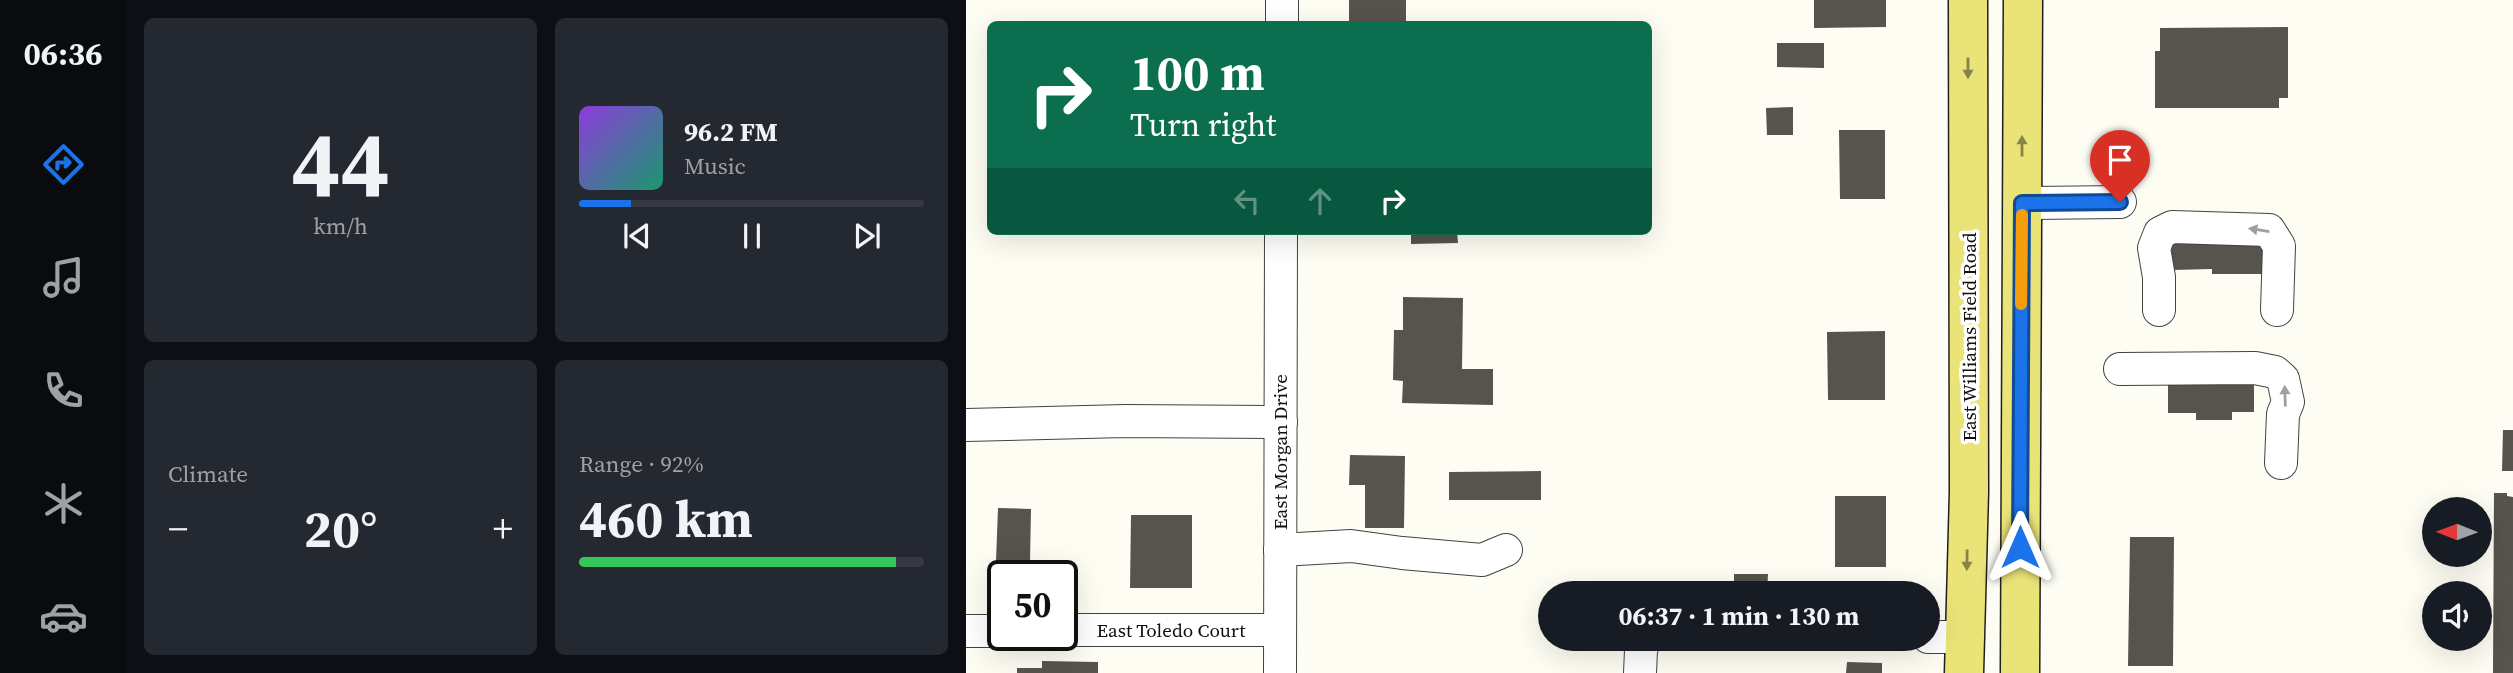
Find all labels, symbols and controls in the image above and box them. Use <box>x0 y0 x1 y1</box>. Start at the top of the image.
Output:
text: 06:36 <box>24 32 102 76</box>
text: 100 m <box>1130 39 1265 106</box>
icon: right <box>1015 49 1106 140</box>
one-way arrow <box>1962 57 1974 79</box>
text: 44 <box>291 102 390 226</box>
text: Turn right <box>1130 103 1276 147</box>
text: 96.2 FM <box>684 114 778 150</box>
pin <box>2090 130 2150 202</box>
one-way arrow <box>2016 134 2028 156</box>
icon: directions <box>39 140 88 189</box>
icon: arrive <box>2101 141 2139 179</box>
text: Music <box>684 150 746 182</box>
icon: left <box>1228 182 1266 220</box>
icon: ahead <box>1301 182 1339 220</box>
icon: right <box>1374 182 1412 220</box>
text: km/h <box>313 210 368 242</box>
icon: previous <box>618 217 656 255</box>
icon: pause <box>733 217 771 255</box>
icon: next <box>848 217 886 255</box>
one-way arrow <box>2248 224 2270 235</box>
street label: East Williams Field Road <box>1956 232 1982 442</box>
icon: music <box>39 253 88 302</box>
icon: phone <box>39 366 88 415</box>
street label: East Morgan Drive <box>1267 374 1293 530</box>
one-way arrow <box>2280 384 2291 406</box>
text: Range · 92% <box>579 448 704 480</box>
text: Climate <box>168 458 248 490</box>
icon: climate <box>39 479 88 528</box>
text: 460 km <box>579 483 753 554</box>
text: 20° <box>304 493 377 564</box>
north arrow <box>2422 497 2492 567</box>
map controls <box>2422 497 2492 651</box>
text: − <box>168 503 188 555</box>
text: + <box>493 503 513 555</box>
position arrow <box>1983 510 2057 584</box>
one-way arrow <box>1961 549 1973 571</box>
speed limit sign: 50 <box>987 560 1078 651</box>
button: sound <box>2422 581 2492 651</box>
icon: car <box>39 592 88 641</box>
text: 06:37 · 1 min · 130 m <box>1619 598 1859 634</box>
street label: East Toledo Court <box>1097 617 1246 643</box>

